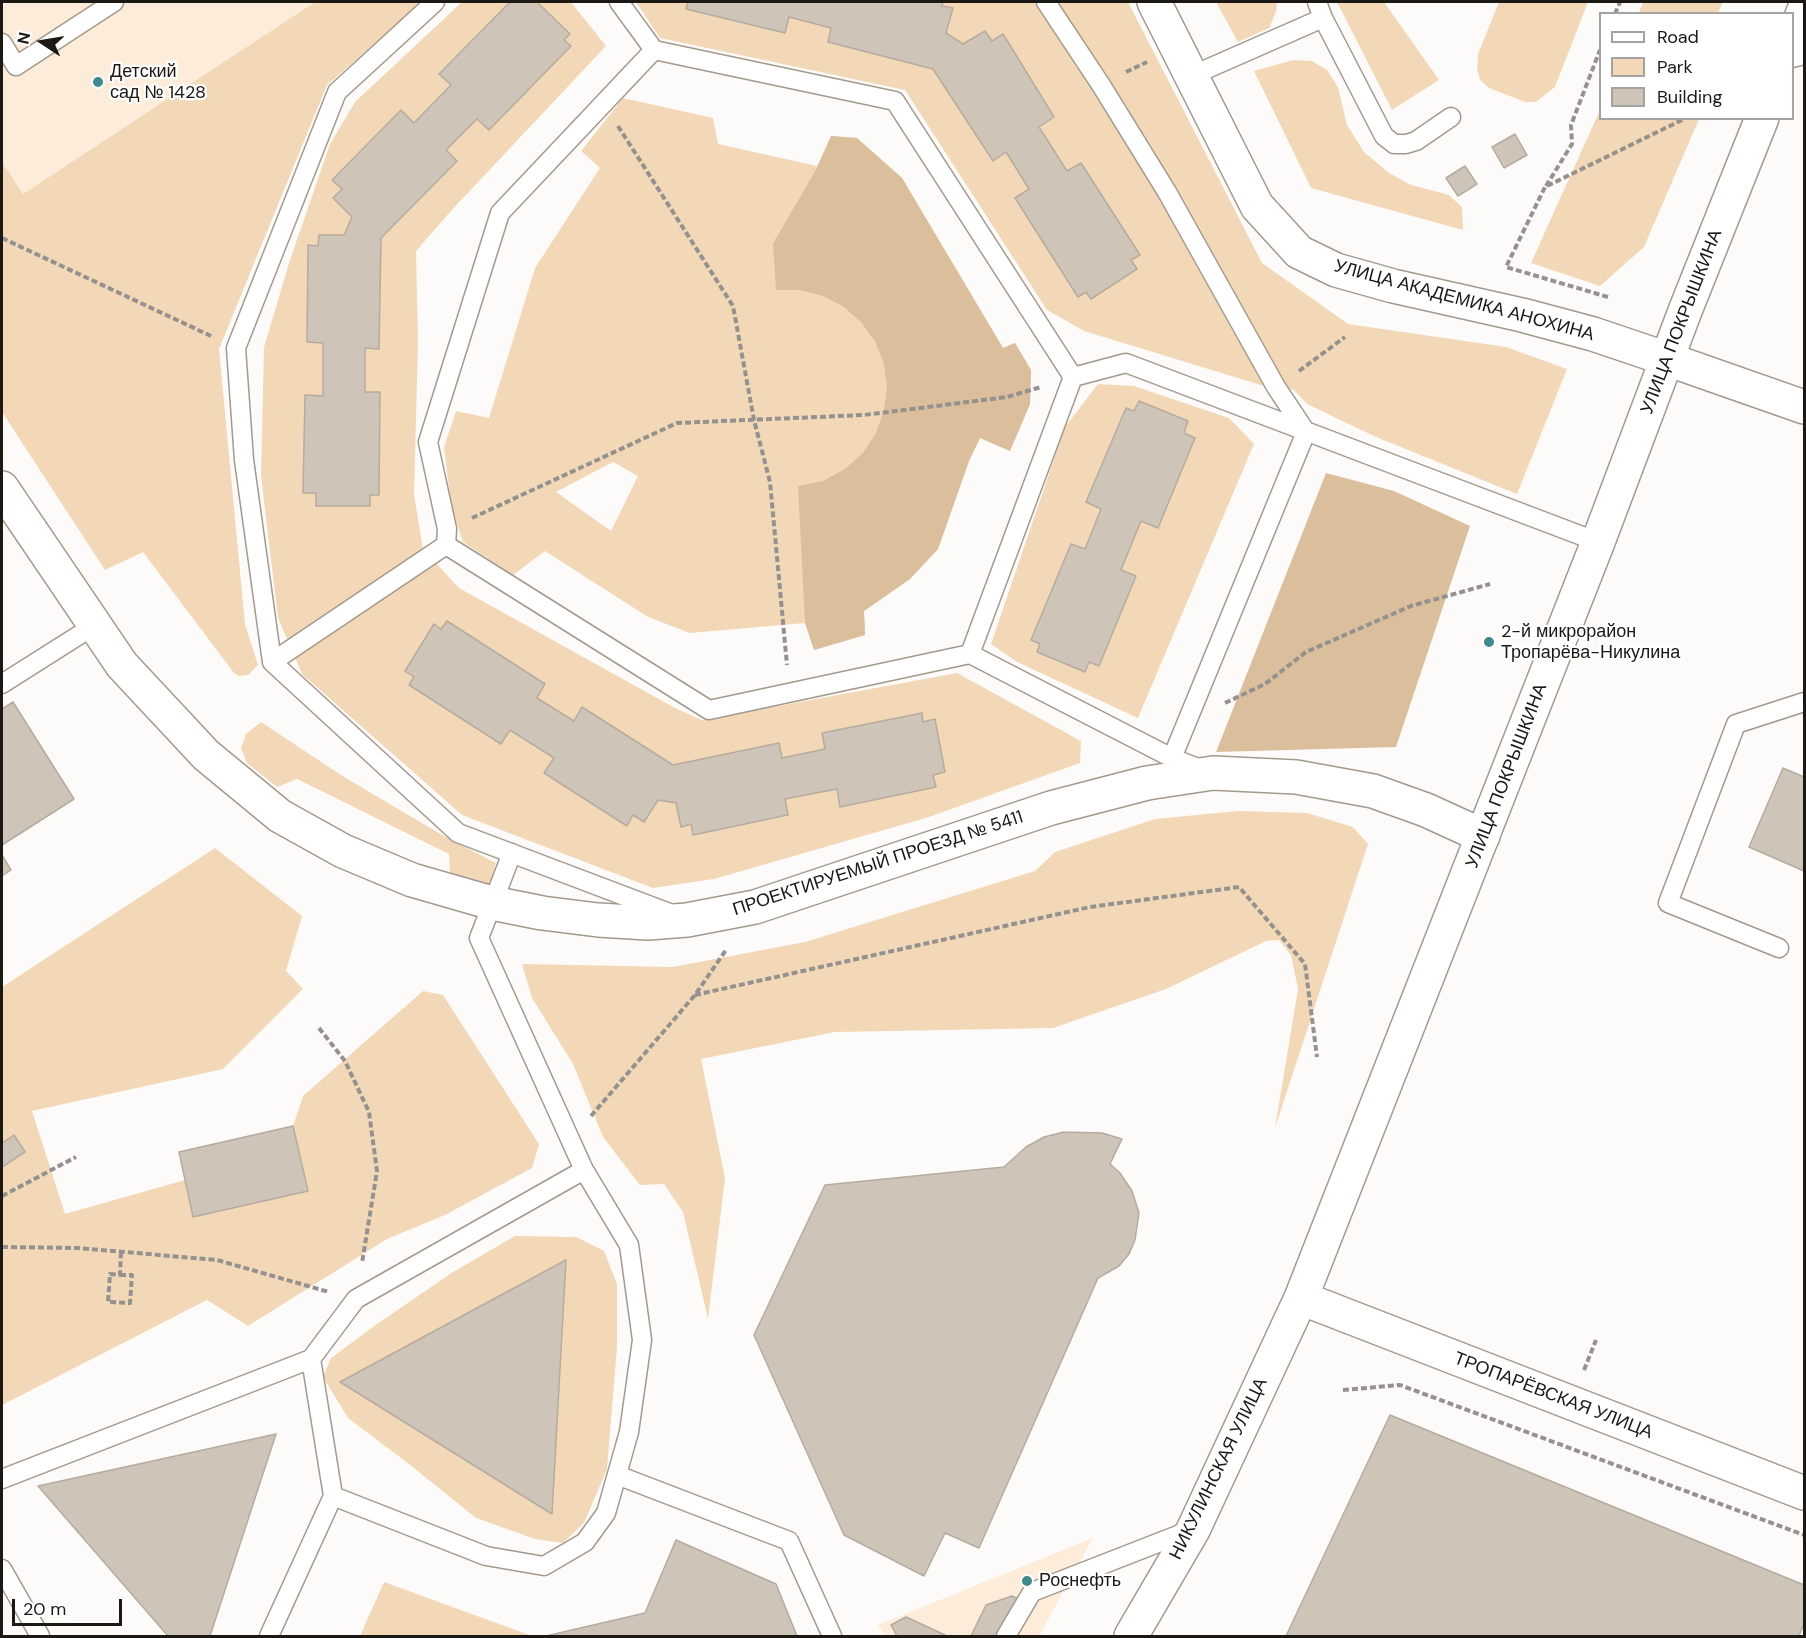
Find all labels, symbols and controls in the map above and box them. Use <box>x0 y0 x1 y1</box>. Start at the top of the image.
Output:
north arrow <box>12 12 72 72</box>
legend <box>1599 12 1794 120</box>
text: Road <box>1657 25 1699 49</box>
text: N <box>12 30 35 46</box>
text: Park <box>1657 55 1693 79</box>
place label: Детский сад № 1428 <box>110 61 206 104</box>
marker: Детский сад № 1428 <box>91 75 105 89</box>
text: Building <box>1657 85 1722 109</box>
street label: УЛИЦА ПОКРЫШКИНА <box>1637 227 1727 417</box>
street label: УЛИЦА АКАДЕМИКА АНОХИНА <box>1332 256 1596 346</box>
place label: 2-й микрорайон Тропарёва-Никулина <box>1501 621 1680 664</box>
marker: 2-й микрорайон Тропарёва-Никулина <box>1482 635 1496 649</box>
street label: УЛИЦА ПОКРЫШКИНА <box>1462 681 1552 871</box>
street label: ПРОЕКТИРУЕМЫЙ ПРОЕЗД № 5411 <box>730 807 1026 921</box>
street label: ТРОПАРЁВСКАЯ УЛИЦА <box>1451 1348 1655 1444</box>
street label: НИКУЛИНСКАЯ УЛИЦА <box>1166 1375 1272 1563</box>
place label: Роснефть <box>1039 1570 1121 1592</box>
marker: Роснефть <box>1020 1574 1034 1588</box>
scale bar <box>15 1587 124 1625</box>
text: 20 m <box>23 1597 66 1621</box>

